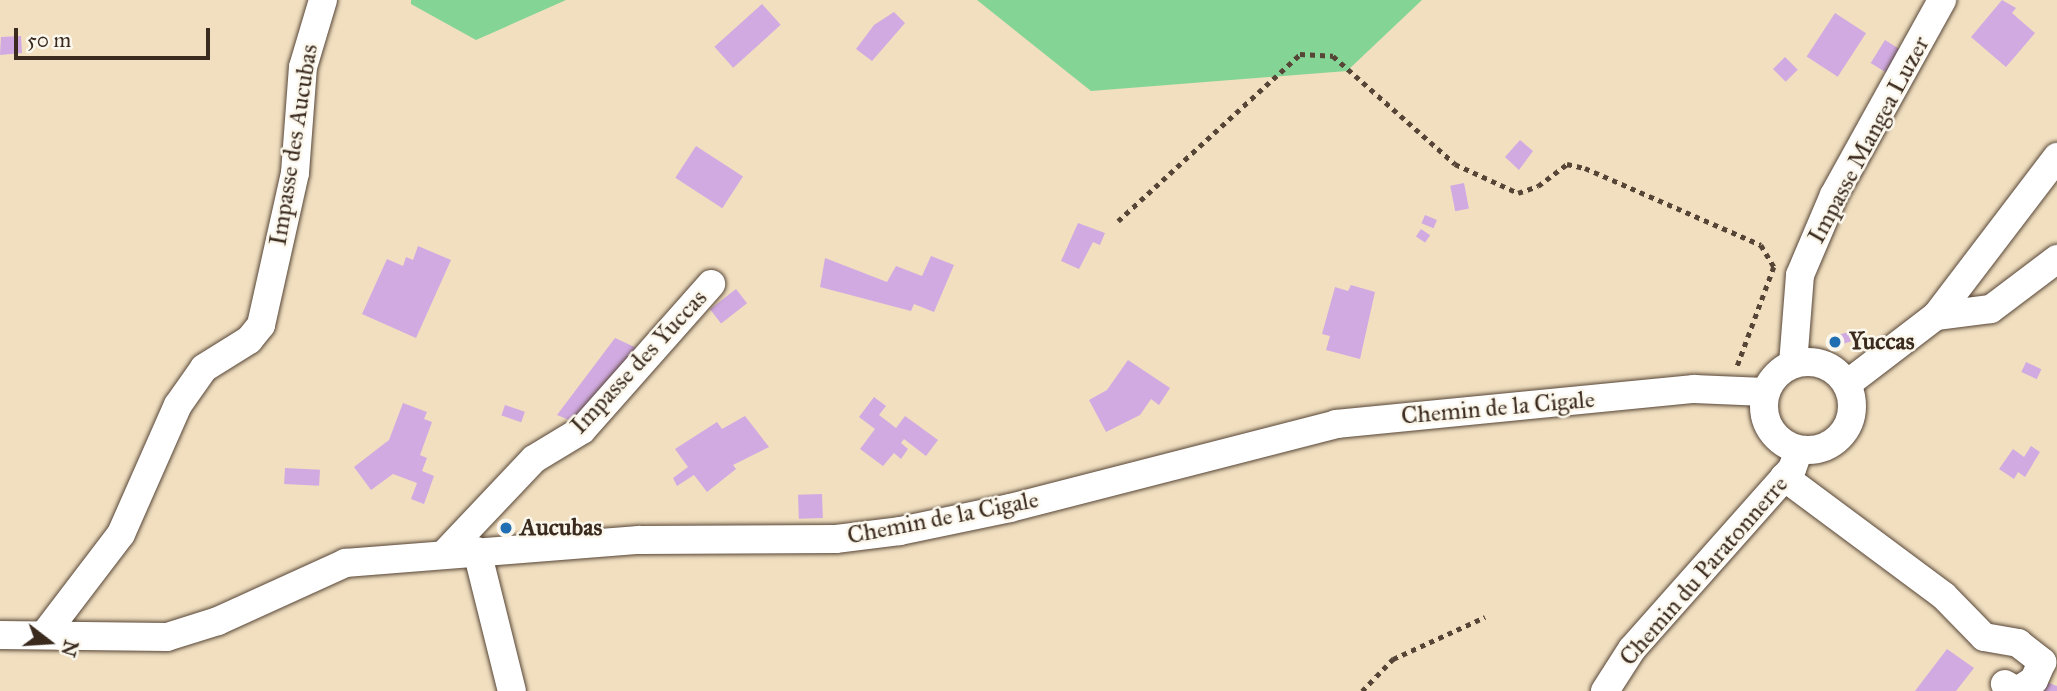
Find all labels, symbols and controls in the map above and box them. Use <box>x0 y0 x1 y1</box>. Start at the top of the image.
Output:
scale bar <box>18 14 214 58</box>
text: 50 m <box>27 27 71 53</box>
street label: Impasse Mangea Luzer <box>1802 32 1936 248</box>
street label: Impasse des Aucubas <box>264 42 324 248</box>
street label: Impasse des Yuccas <box>565 284 713 440</box>
place label: Yuccas <box>1849 328 1914 356</box>
marker: Yuccas <box>1827 334 1843 350</box>
street label: Chemin de la Cigale <box>1400 385 1596 431</box>
street label: Chemin du Paratonnerre <box>1614 470 1794 672</box>
street label: Chemin de la Cigale <box>845 485 1041 551</box>
place label: Aucubas <box>520 514 602 542</box>
marker: Aucubas <box>498 520 514 536</box>
north arrow <box>14 607 84 677</box>
text: N <box>56 637 83 659</box>

